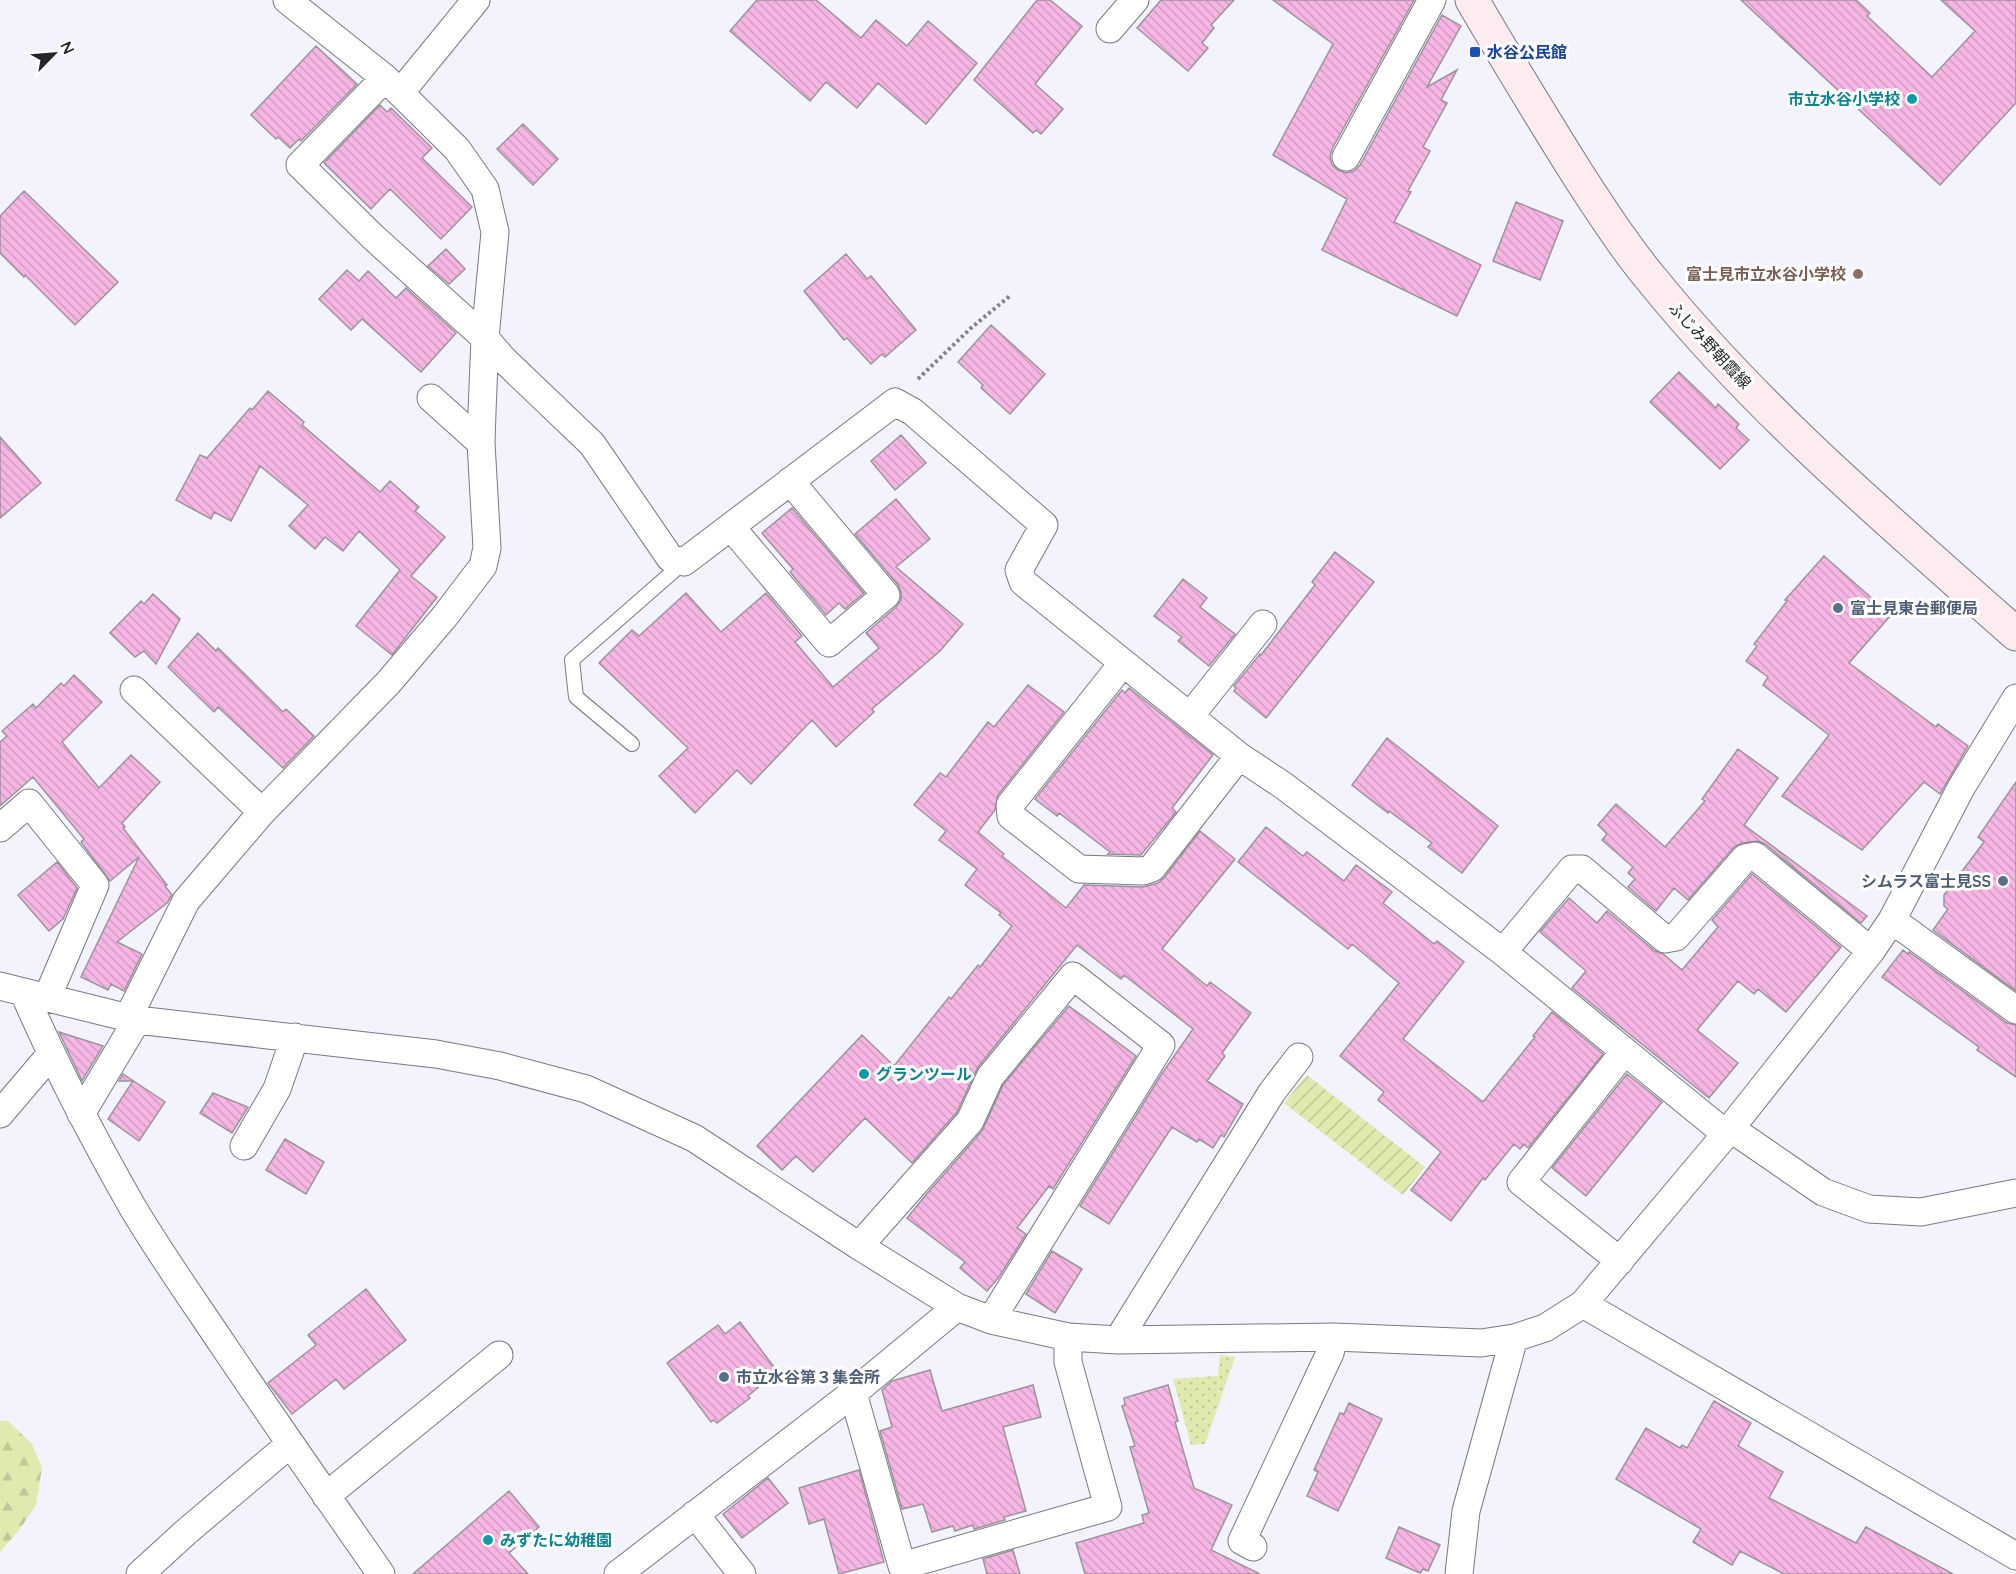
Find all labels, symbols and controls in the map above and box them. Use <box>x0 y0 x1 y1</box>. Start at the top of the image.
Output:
north arrow <box>24 24 84 84</box>
text: N <box>56 38 79 57</box>
place label: 水谷公民館 <box>1487 42 1567 62</box>
marker: 水谷公民館 <box>1468 45 1482 59</box>
place label: 市立水谷小学校 <box>1788 89 1900 109</box>
marker: 市立水谷小学校 <box>1905 92 1919 106</box>
place label: 富士見市立水谷小学校 <box>1686 264 1846 284</box>
marker: 富士見市立水谷小学校 <box>1851 267 1865 281</box>
street label: ふじみ野朝霞線 <box>1664 297 1756 393</box>
place label: 富士見東台郵便局 <box>1850 598 1978 618</box>
marker: 富士見東台郵便局 <box>1831 601 1845 615</box>
place label: シムラス富士見SS <box>1861 871 1991 891</box>
marker: シムラス富士見SS <box>1996 874 2010 888</box>
place label: グランツール <box>876 1064 972 1084</box>
marker: グランツール <box>857 1067 871 1081</box>
place label: 市立水谷第３集会所 <box>736 1367 880 1387</box>
marker: 市立水谷第３集会所 <box>717 1370 731 1384</box>
place label: みずたに幼稚園 <box>500 1530 612 1550</box>
marker: みずたに幼稚園 <box>481 1533 495 1547</box>

